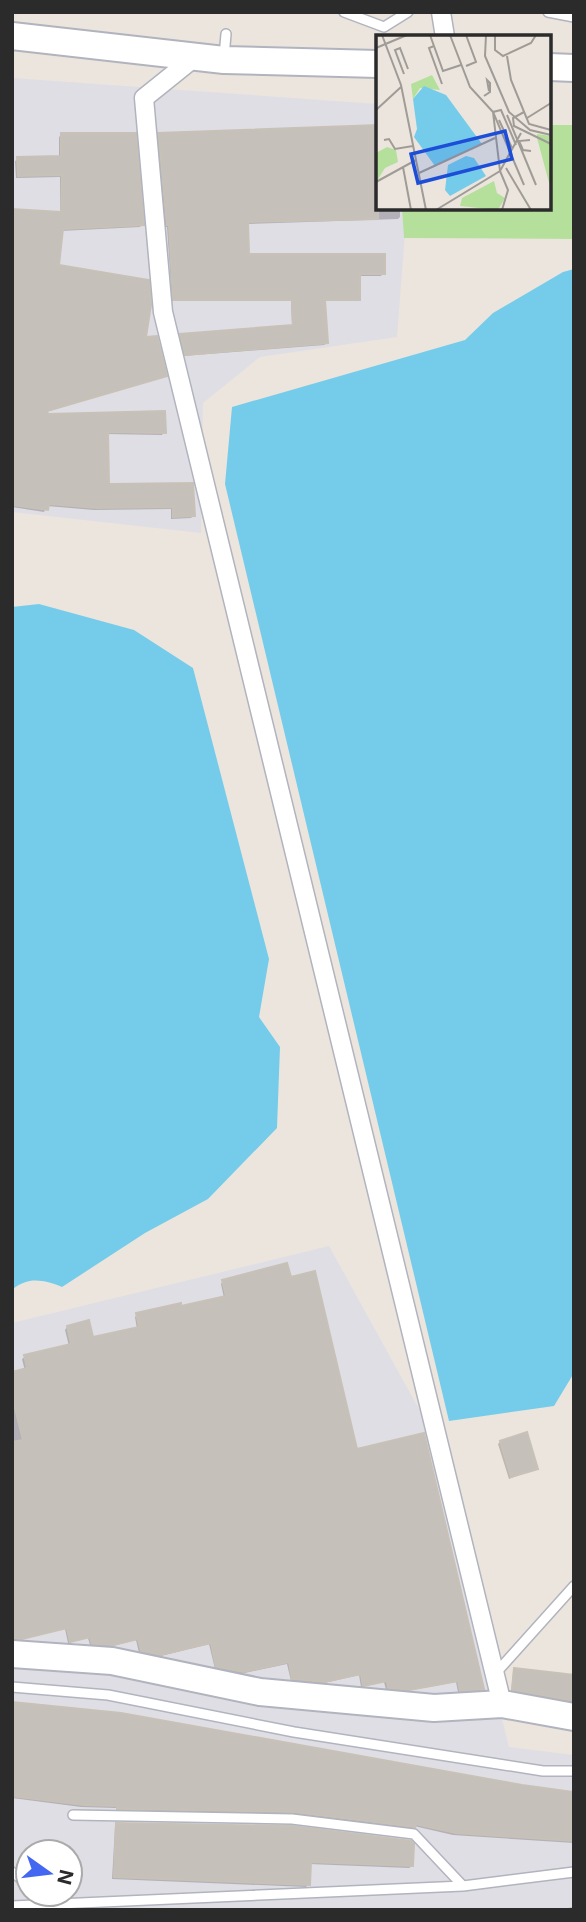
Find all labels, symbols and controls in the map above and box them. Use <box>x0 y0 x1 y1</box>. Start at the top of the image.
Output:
inset map <box>376 35 551 210</box>
north arrow <box>14 1838 84 1908</box>
text: N <box>52 1867 78 1887</box>

